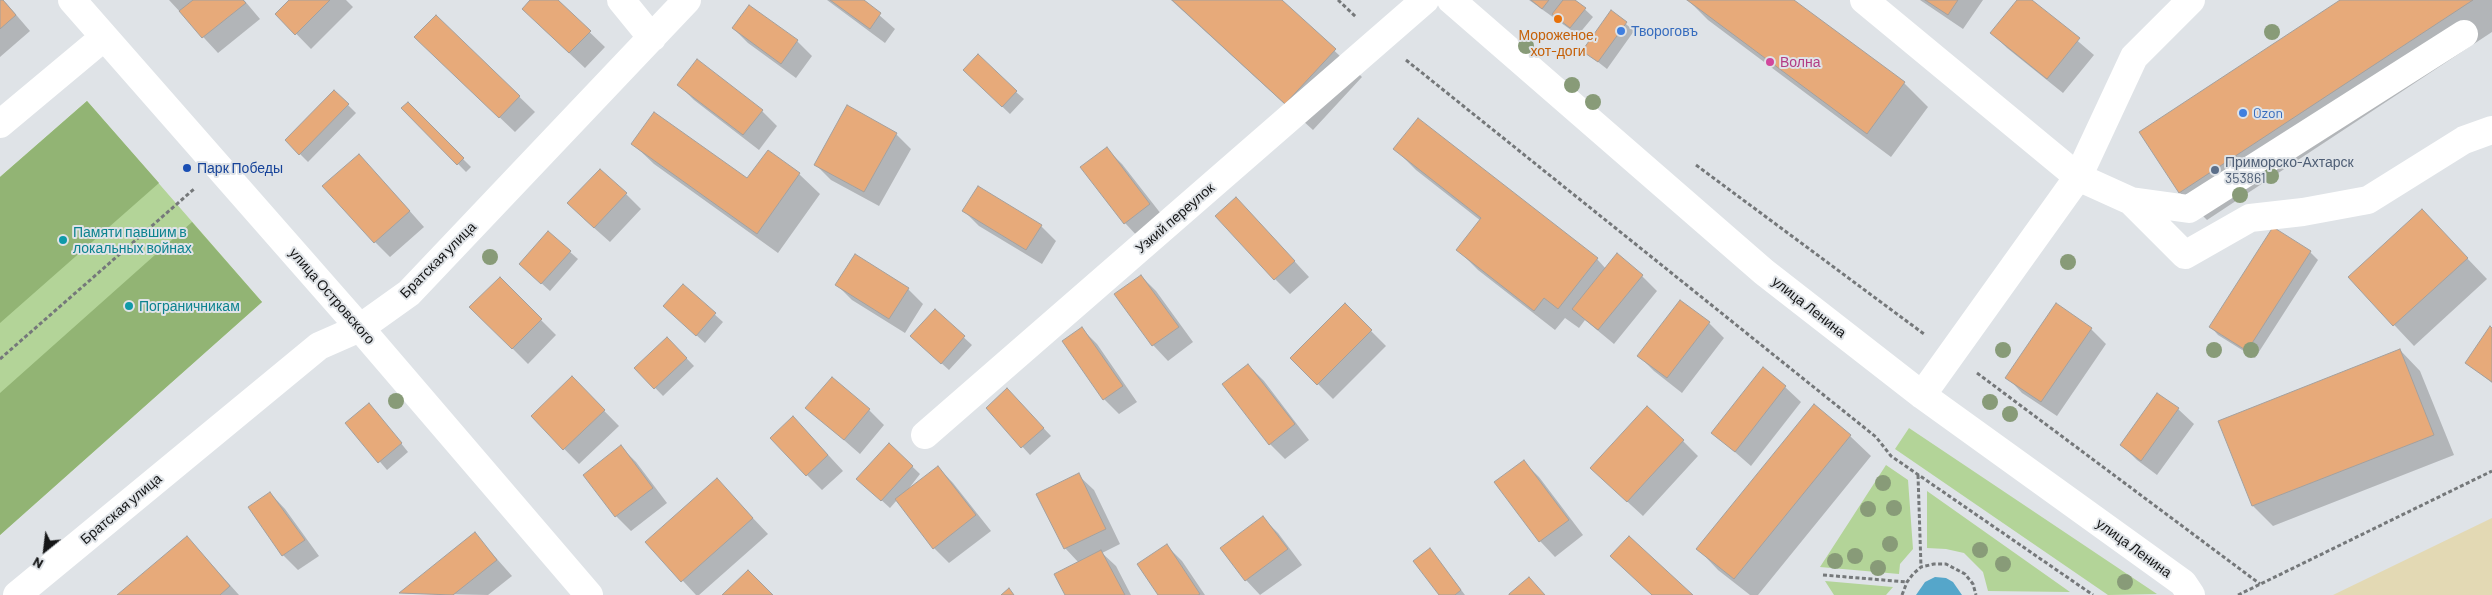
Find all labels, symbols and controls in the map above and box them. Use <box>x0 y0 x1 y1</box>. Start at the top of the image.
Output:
marker: Мороженое, хот-доги <box>1552 13 1564 25</box>
place label: Твороговъ <box>1631 23 1698 39</box>
marker: Твороговъ <box>1615 25 1627 37</box>
place label: Мороженое, хот-доги <box>1518 27 1598 59</box>
place label: Волна <box>1780 54 1821 70</box>
marker: Волна <box>1764 56 1776 68</box>
place label: Ozon <box>2253 105 2283 121</box>
marker: Ozon <box>2237 107 2249 119</box>
place label: Приморско-Ахтарск 353861 <box>2225 154 2354 186</box>
place label: Парк Победы <box>197 160 283 176</box>
marker: Парк Победы <box>181 162 193 174</box>
marker: Приморско-Ахтарск 353861 <box>2209 164 2221 176</box>
street label: Узкий переулок <box>1132 179 1218 257</box>
street label: Братская улица <box>396 218 480 302</box>
place label: Памяти павшим в локальных войнах <box>73 224 192 256</box>
marker: Памяти павшим в локальных войнах <box>57 234 69 246</box>
street label: улица Островского <box>286 244 378 348</box>
street label: улица Ленина <box>1769 273 1849 341</box>
place label: Пограничникам <box>139 298 240 314</box>
marker: Пограничникам <box>123 300 135 312</box>
street label: Братская улица <box>77 470 165 548</box>
street label: улица Ленина <box>2093 515 2175 581</box>
north arrow <box>20 525 70 575</box>
text: N <box>29 554 46 573</box>

